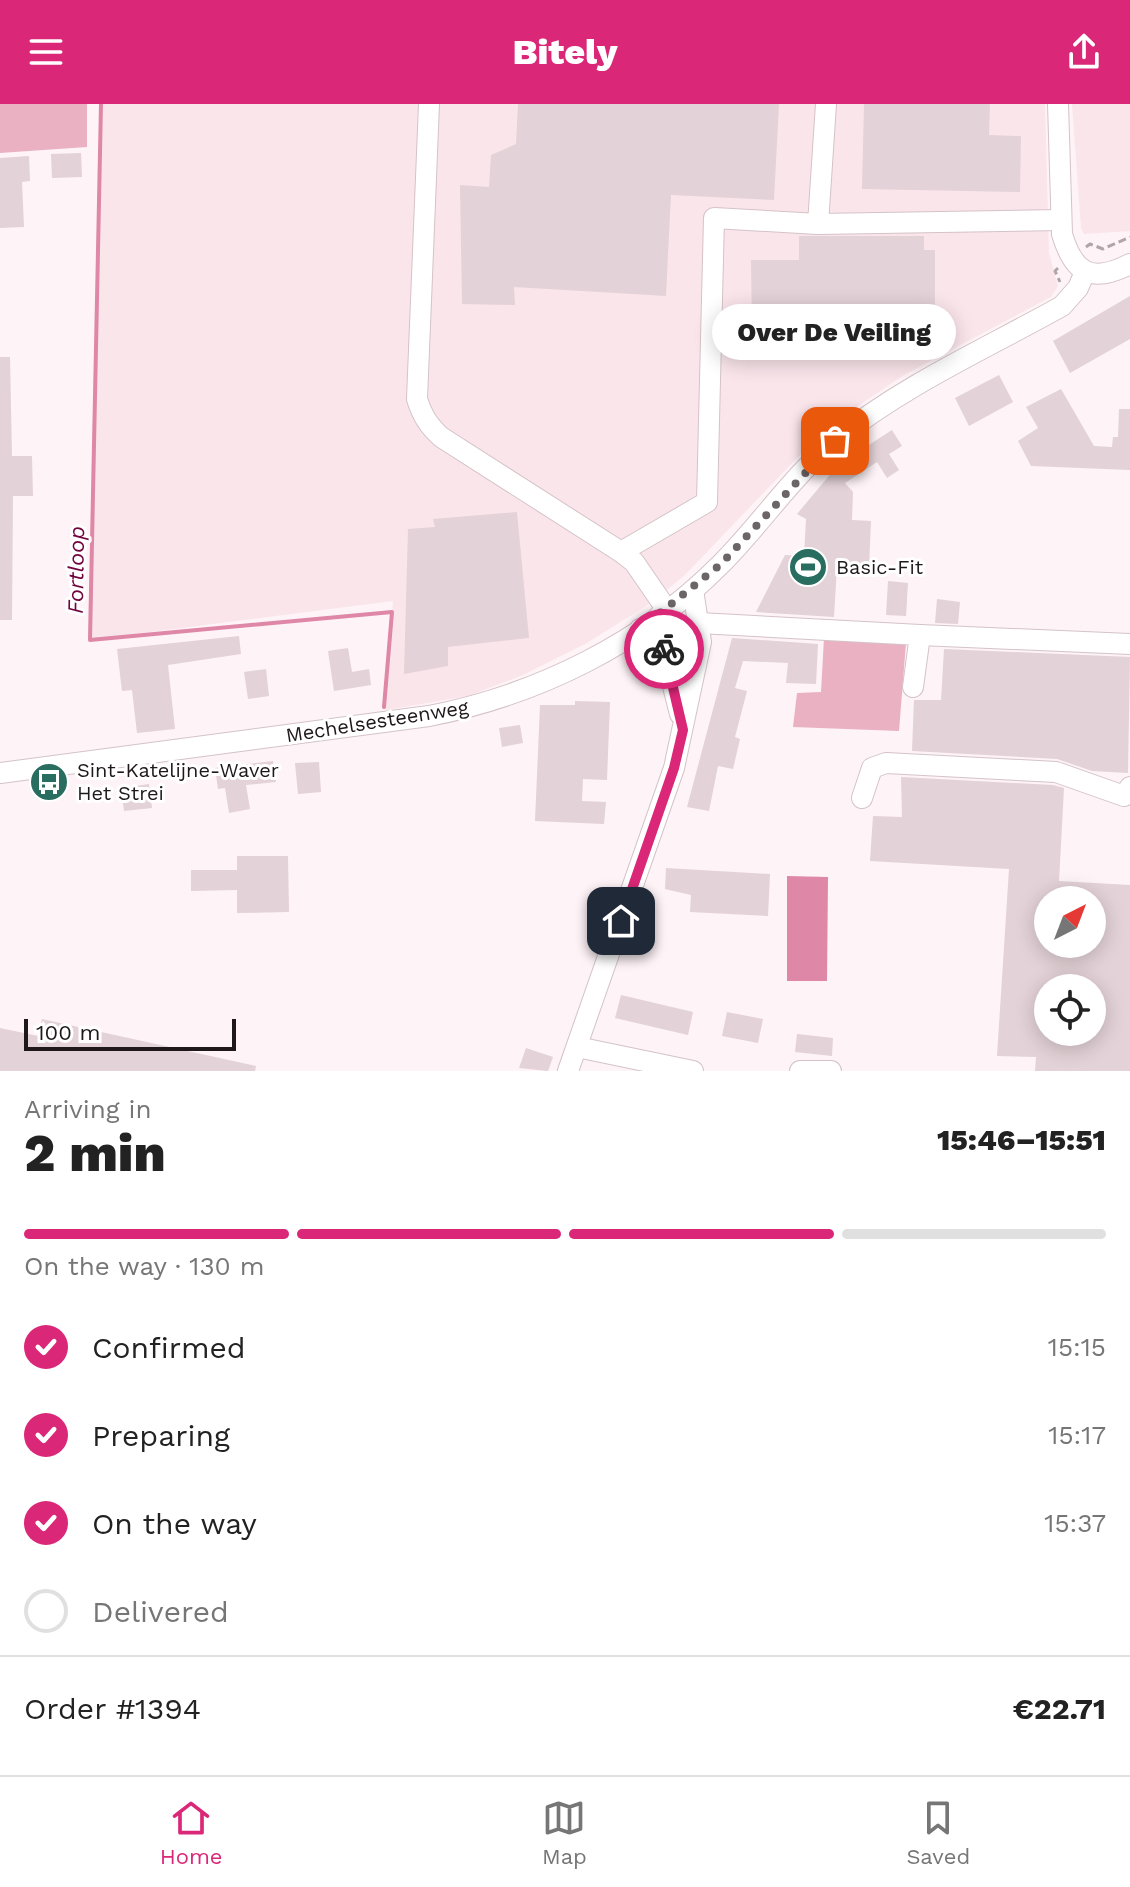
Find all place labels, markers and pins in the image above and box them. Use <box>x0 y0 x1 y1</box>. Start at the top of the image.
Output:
callout: Over De Veiling <box>713 305 957 361</box>
pin <box>801 407 869 475</box>
sports icon: Basic-Fit <box>787 546 829 588</box>
place label: Basic-Fit <box>836 555 924 579</box>
place label: Sint-Katelijne-Waver Het Strei <box>77 758 279 805</box>
bus stop icon: Sint-Katelijne-Waver Het Strei <box>28 761 70 803</box>
pin <box>587 887 655 955</box>

